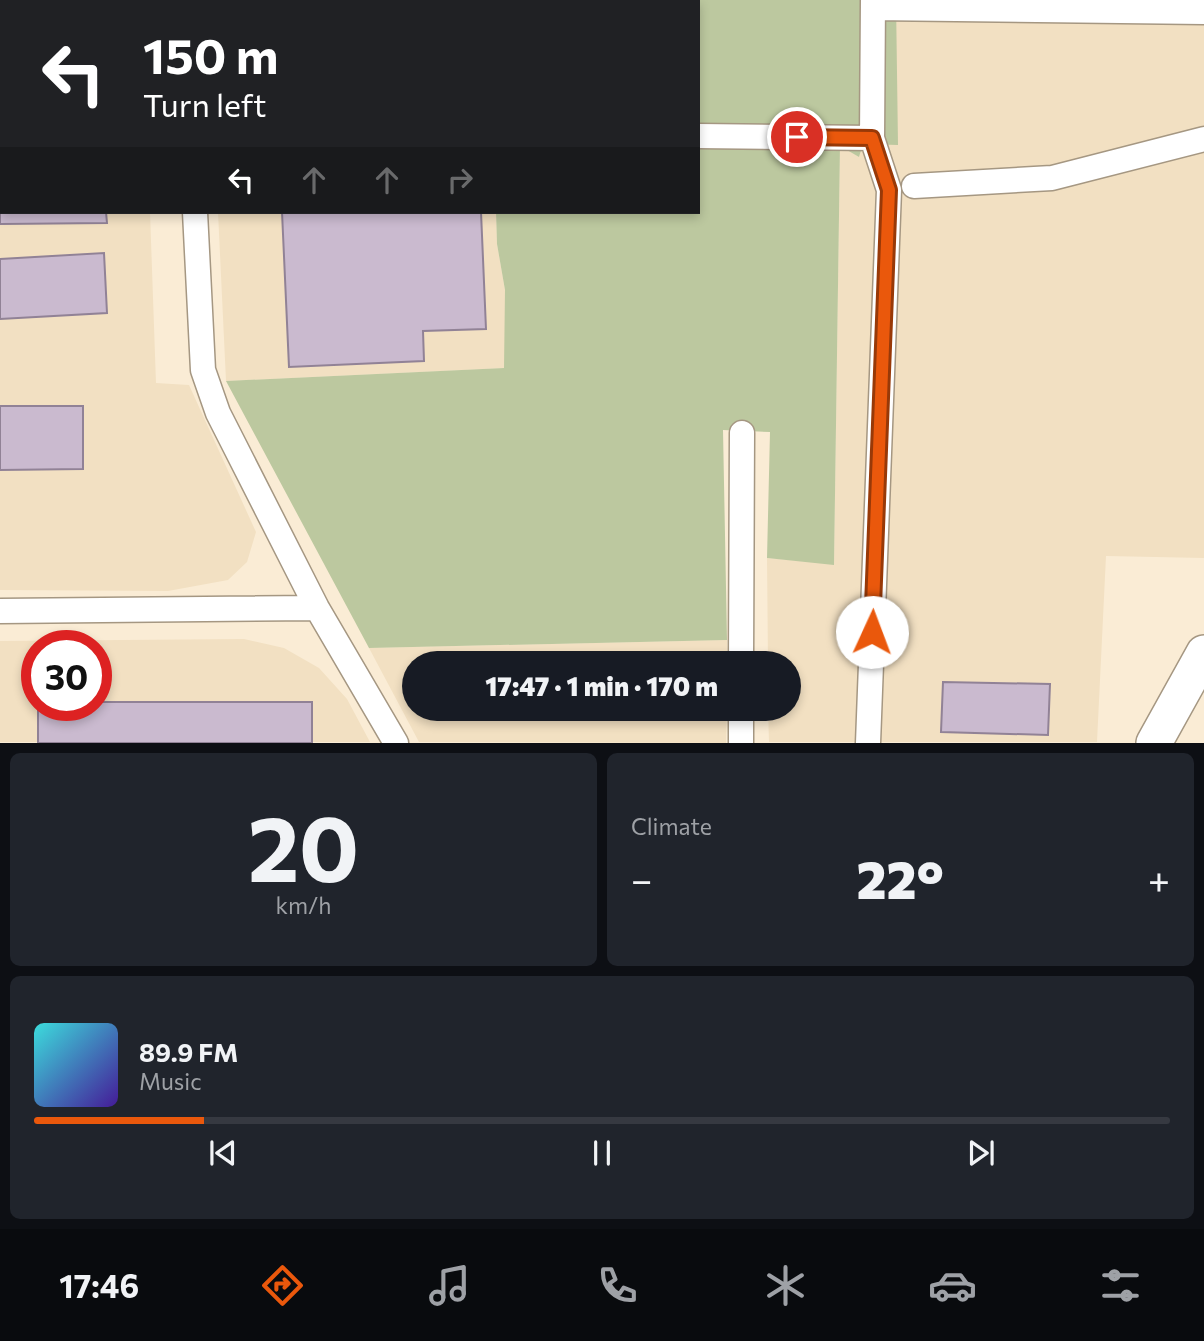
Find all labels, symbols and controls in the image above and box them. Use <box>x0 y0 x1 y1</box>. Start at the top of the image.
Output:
text: 150 m <box>143 24 278 84</box>
icon: left <box>28 28 119 119</box>
text: Turn left <box>143 84 267 124</box>
pin <box>767 107 827 167</box>
icon: arrive <box>778 118 816 156</box>
icon: left <box>222 161 260 199</box>
icon: ahead <box>295 161 333 199</box>
icon: ahead <box>368 161 406 199</box>
icon: right <box>441 161 479 199</box>
position arrow <box>835 595 909 669</box>
speed limit sign: 30 <box>21 630 112 721</box>
text: 17:47 · 1 min · 170 m <box>485 670 718 701</box>
text: 20 <box>248 789 359 901</box>
text: Climate <box>631 812 712 840</box>
text: 22° <box>856 846 944 910</box>
text: − <box>631 855 653 902</box>
text: + <box>1148 855 1170 902</box>
text: km/h <box>276 891 331 919</box>
text: 89.9 FM <box>139 1036 238 1067</box>
text: Music <box>139 1067 202 1095</box>
icon: previous <box>204 1134 242 1172</box>
icon: pause <box>583 1134 621 1172</box>
icon: next <box>962 1134 1000 1172</box>
icon: directions <box>258 1261 307 1310</box>
icon: music <box>425 1261 474 1310</box>
icon: phone <box>593 1261 642 1310</box>
icon: climate <box>761 1261 810 1310</box>
icon: car <box>928 1261 977 1310</box>
icon: filters <box>1096 1261 1145 1310</box>
text: 17:46 <box>59 1265 139 1305</box>

